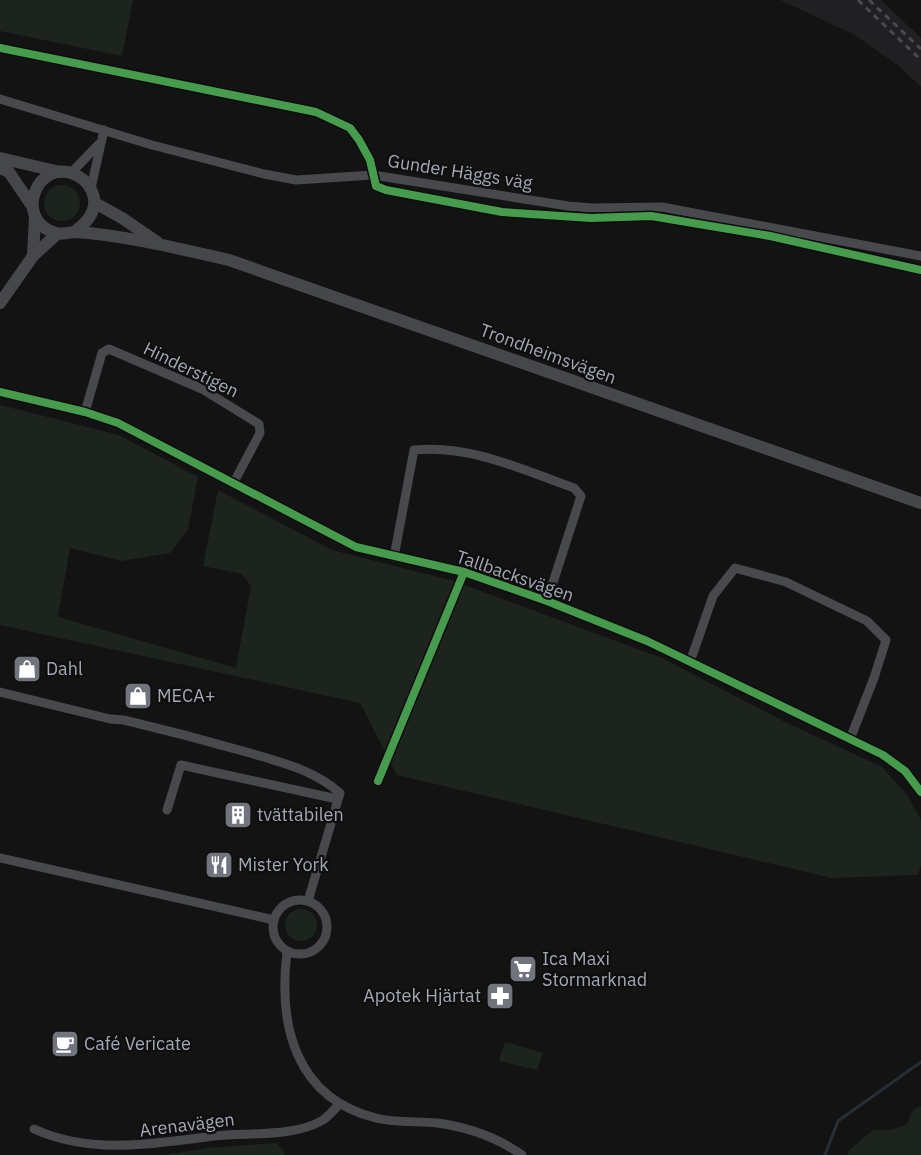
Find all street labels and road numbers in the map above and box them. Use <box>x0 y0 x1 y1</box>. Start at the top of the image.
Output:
street label: Gunder Häggs väg <box>386 149 535 194</box>
street label: Trondheimsvägen <box>477 318 619 389</box>
street label: Hinderstigen <box>140 337 243 403</box>
street label: Tallbacksvägen <box>453 545 577 606</box>
street label: Arenavägen <box>138 1107 236 1142</box>

